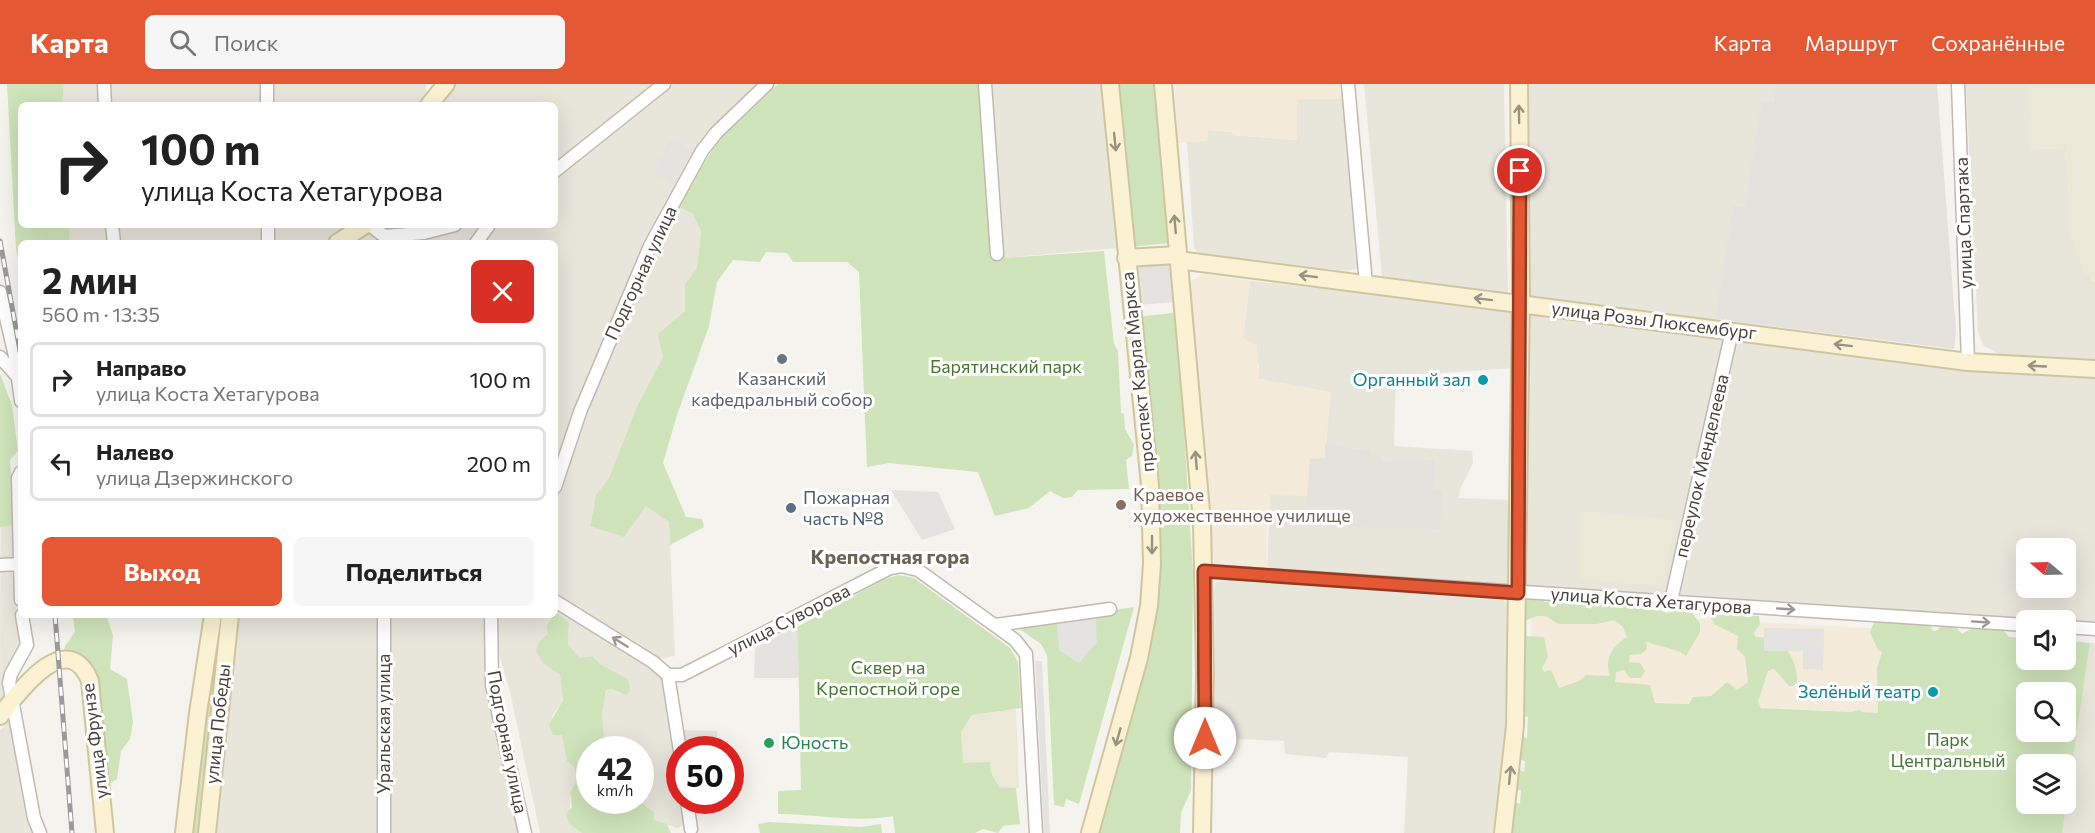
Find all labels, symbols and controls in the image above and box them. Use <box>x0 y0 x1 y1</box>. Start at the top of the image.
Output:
search box <box>145 15 565 69</box>
text: Карта <box>30 25 109 59</box>
icon: search <box>166 26 199 59</box>
text: Поиск <box>214 29 278 56</box>
text: Карта <box>1714 30 1772 55</box>
text: Маршрут <box>1805 30 1898 55</box>
text: Сохранённые <box>1931 30 2065 55</box>
one-way arrow <box>1513 105 1525 125</box>
text: 100 m <box>141 122 261 174</box>
icon: right <box>42 126 120 204</box>
one-way arrow <box>1110 132 1121 152</box>
pin <box>1494 145 1545 196</box>
icon: arrive <box>1503 154 1536 187</box>
street label: улица Спартака <box>1950 157 1976 289</box>
text: улица Коста Хетагурова <box>141 174 443 207</box>
street label: Подгорная улица <box>599 202 681 343</box>
one-way arrow <box>1169 214 1180 234</box>
text: 2 мин <box>42 257 138 301</box>
button: close <box>471 260 534 323</box>
street label: проспект Карла Маркса <box>1116 271 1158 473</box>
one-way arrow <box>1298 271 1318 282</box>
one-way arrow <box>1473 293 1493 304</box>
street label: улица Розы Люксембург <box>1550 296 1758 344</box>
text: 560 m · 13:35 <box>42 302 160 326</box>
one-way arrow <box>1833 340 1853 351</box>
marker: Казанский кафедральный собор <box>775 352 789 366</box>
text: Направо <box>96 354 186 381</box>
park label: Барятинский парк <box>930 355 1082 377</box>
one-way arrow <box>2027 360 2047 371</box>
icon: right <box>45 363 78 396</box>
text: 100 m <box>469 366 531 393</box>
place label: Казанский кафедральный собор <box>691 367 873 410</box>
place label: Органный зал <box>1353 368 1471 390</box>
street label: переулок Менделеева <box>1669 372 1733 560</box>
marker: Органный зал <box>1476 373 1490 387</box>
text: улица Коста Хетагурова <box>96 381 320 405</box>
text: Налево <box>96 438 174 465</box>
icon: left <box>45 447 78 480</box>
text: 200 m <box>467 450 531 477</box>
one-way arrow <box>1190 450 1201 470</box>
text: улица Дзержинского <box>96 465 293 489</box>
place label: Краевое художественное училище <box>1133 483 1351 526</box>
place label: Пожарная часть №8 <box>803 486 890 529</box>
marker: Краевое художественное училище <box>1114 498 1128 512</box>
marker: Пожарная часть №8 <box>784 501 798 515</box>
one-way arrow <box>1146 535 1158 555</box>
button: Выход <box>42 537 282 606</box>
button: Поделиться <box>294 537 534 606</box>
north arrow <box>2016 538 2076 598</box>
map controls <box>2016 538 2076 814</box>
district label: Крепостная гора <box>811 544 969 568</box>
street label: улица Суворова <box>724 579 853 659</box>
street label: улица Коста Хетагурова <box>1550 582 1752 618</box>
one-way arrow <box>1776 604 1796 615</box>
button: sound <box>2016 610 2076 670</box>
one-way arrow <box>1970 617 1990 628</box>
one-way arrow <box>612 635 629 647</box>
street label: Уральская улица <box>372 654 394 794</box>
park label: Сквер на Крепостной горе <box>816 656 960 699</box>
street label: улица Победы <box>200 663 234 785</box>
street label: Подгорная улица <box>483 668 533 815</box>
place label: Зелёный театр <box>1798 680 1921 702</box>
street label: улица Фрунзе <box>76 682 112 800</box>
button: search <box>2016 682 2076 742</box>
marker: Зелёный театр <box>1926 685 1940 699</box>
position arrow <box>1173 706 1237 770</box>
one-way arrow <box>1112 727 1123 746</box>
park label: Парк Центральный <box>1890 728 2006 771</box>
place label: Юность <box>781 731 848 753</box>
speed limit sign: 50 <box>666 736 744 814</box>
marker: Юность <box>762 736 776 750</box>
text: 42 <box>597 749 633 786</box>
button: layers <box>2016 754 2076 814</box>
one-way arrow <box>1505 765 1516 785</box>
text: km/h <box>597 781 633 799</box>

